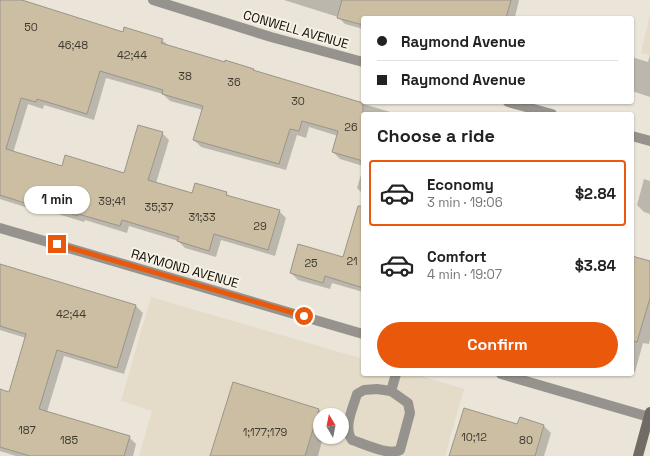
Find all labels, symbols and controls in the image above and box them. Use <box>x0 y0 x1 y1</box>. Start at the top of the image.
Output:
street label: CONWELL AVENUE <box>241 6 351 53</box>
house number: 50 <box>24 20 38 34</box>
text: Raymond Avenue <box>401 32 526 51</box>
house number: 46;48 <box>58 38 88 52</box>
house number: 42;44 <box>117 48 147 62</box>
house number: 38 <box>178 69 192 83</box>
text: Raymond Avenue <box>401 70 526 89</box>
house number: 36 <box>227 75 241 89</box>
house number: 30 <box>291 94 305 108</box>
house number: 26 <box>344 120 358 134</box>
text: Choose a ride <box>377 124 495 147</box>
icon: car <box>379 175 415 211</box>
text: Economy <box>427 175 494 194</box>
text: $2.84 <box>575 184 616 203</box>
callout: 1 min <box>24 186 90 214</box>
text: 1 min <box>41 191 73 208</box>
house number: 39;41 <box>98 194 126 208</box>
text: 3 min · 19:06 <box>427 194 503 211</box>
house number: 35;37 <box>145 200 173 214</box>
house number: 31;33 <box>188 210 216 224</box>
house number: 29 <box>253 219 267 233</box>
route end <box>48 235 66 253</box>
street label: RAYMOND AVENUE <box>129 245 241 292</box>
icon: car <box>379 247 415 283</box>
text: Comfort <box>427 247 487 266</box>
house number: 21 <box>346 254 358 268</box>
house number: 25 <box>304 256 318 270</box>
text: $3.84 <box>575 256 616 275</box>
text: 4 min · 19:07 <box>427 266 502 283</box>
house number: 42;44 <box>56 307 86 321</box>
route start <box>295 307 313 325</box>
button: Confirm <box>377 322 618 368</box>
north arrow <box>313 408 349 444</box>
map controls <box>313 408 349 444</box>
house number: 187 <box>18 423 36 437</box>
house number: 1;177;179 <box>243 425 288 439</box>
house number: 10;12 <box>461 430 487 444</box>
house number: 185 <box>60 433 78 447</box>
house number: 80 <box>519 433 533 447</box>

